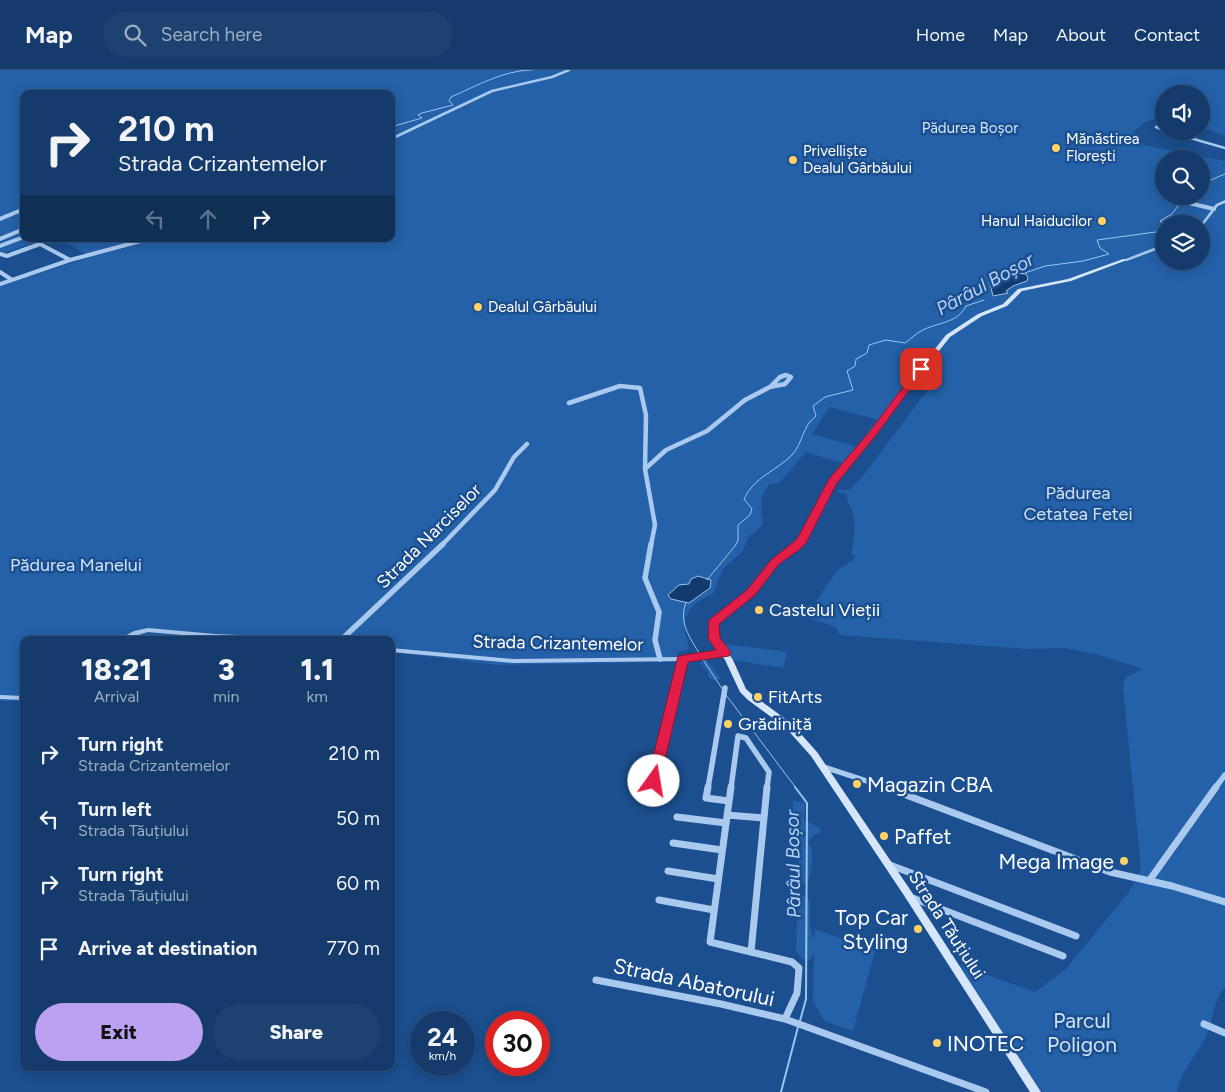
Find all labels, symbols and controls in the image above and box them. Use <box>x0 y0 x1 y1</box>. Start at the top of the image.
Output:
search box <box>103 12 453 57</box>
text: Map <box>25 20 73 49</box>
icon: search <box>121 21 149 49</box>
text: Search here <box>161 23 262 46</box>
text: Home <box>916 24 965 46</box>
text: Map <box>993 24 1028 46</box>
text: About <box>1056 24 1106 46</box>
text: Contact <box>1134 24 1200 46</box>
map controls <box>1155 85 1210 270</box>
button: sound <box>1155 85 1210 140</box>
text: 210 m <box>118 108 215 150</box>
icon: right <box>35 110 100 175</box>
park label: Pădurea Boșor <box>922 119 1018 137</box>
place label: Mănăstirea Florești <box>1066 130 1139 165</box>
place label: Privelliște Dealul Gârbăului <box>803 142 912 177</box>
marker: Mănăstirea Florești <box>1050 142 1062 154</box>
text: Strada Crizantemelor <box>118 150 327 177</box>
button: search <box>1155 150 1210 205</box>
marker: Privelliște Dealul Gârbăului <box>787 154 799 166</box>
icon: left <box>141 205 169 233</box>
icon: ahead <box>194 205 222 233</box>
icon: right <box>247 205 275 233</box>
place label: Hanul Haiducilor <box>981 212 1092 230</box>
marker: Hanul Haiducilor <box>1096 215 1108 227</box>
button: layers <box>1155 215 1210 270</box>
water label: Pârâul Boșor <box>932 247 1038 320</box>
place label: Dealul Gârbăului <box>488 298 597 316</box>
marker: Dealul Gârbăului <box>472 301 484 313</box>
pin <box>900 348 942 390</box>
icon: arrive <box>907 355 935 383</box>
street label: Strada Narciselor <box>372 479 486 593</box>
park label: Pădurea Cetatea Fetei <box>1023 482 1133 525</box>
park label: Pădurea Manelui <box>10 554 142 576</box>
place label: Castelul Vieții <box>769 599 880 621</box>
marker: Castelul Vieții <box>753 604 765 616</box>
street label: Strada Crizantemelor <box>472 631 644 655</box>
text: 18:21 <box>81 651 152 688</box>
text: 3 <box>218 651 235 688</box>
text: 1.1 <box>300 651 334 688</box>
place label: FitArts <box>768 686 822 708</box>
text: Arrival <box>94 687 139 706</box>
text: min <box>213 687 239 706</box>
text: km <box>307 687 328 706</box>
marker: FitArts <box>752 691 764 703</box>
place label: Grădiniță <box>738 713 812 735</box>
marker: Grădiniță <box>722 718 734 730</box>
text: Turn right <box>78 733 164 756</box>
icon: right <box>35 740 63 768</box>
text: 210 m <box>328 742 380 765</box>
position arrow <box>627 754 679 806</box>
text: Strada Crizantemelor <box>78 756 230 775</box>
place label: Magazin CBA <box>867 772 993 797</box>
marker: Magazin CBA <box>851 778 863 790</box>
text: Turn left <box>78 798 152 821</box>
icon: left <box>35 805 63 833</box>
text: 50 m <box>336 807 380 830</box>
water label: Pârâul Boșor <box>781 809 805 918</box>
text: Strada Tăuțiului <box>78 821 189 840</box>
place label: Paffet <box>894 824 952 849</box>
marker: Paffet <box>878 830 890 842</box>
place label: Mega Image <box>998 849 1114 874</box>
marker: Mega Image <box>1118 855 1130 867</box>
text: Turn right <box>78 863 164 886</box>
street label: Strada Tăuțiului <box>904 867 990 983</box>
icon: right <box>35 870 63 898</box>
text: 60 m <box>336 872 380 895</box>
text: Strada Tăuțiului <box>78 886 189 905</box>
place label: Top Car Styling <box>835 905 908 954</box>
marker: Top Car Styling <box>912 923 924 935</box>
icon: arrive <box>35 935 63 963</box>
text: Arrive at destination <box>78 937 257 960</box>
text: 770 m <box>327 937 380 960</box>
street label: Strada Abatorului <box>611 953 777 1011</box>
button: Exit <box>35 1003 203 1061</box>
button: Share <box>213 1003 380 1061</box>
park label: Parcul Poligon <box>1047 1008 1117 1057</box>
speed limit sign: 30 <box>485 1011 550 1076</box>
text: 24 <box>427 1022 458 1052</box>
place label: INOTEC <box>947 1031 1024 1056</box>
marker: INOTEC <box>931 1037 943 1049</box>
text: km/h <box>429 1049 456 1063</box>

